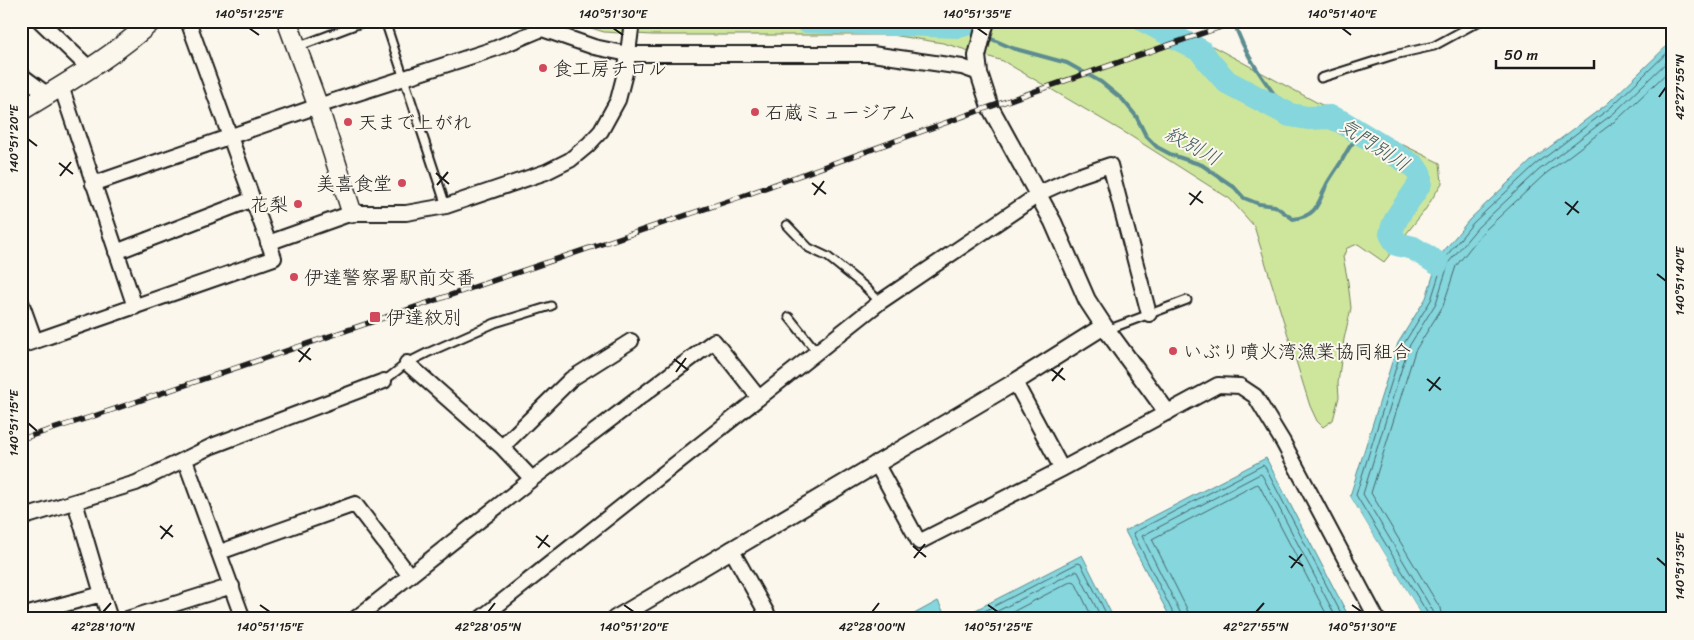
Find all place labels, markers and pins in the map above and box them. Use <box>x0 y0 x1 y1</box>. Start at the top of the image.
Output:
place label: 食工房チロル <box>553 52 667 85</box>
marker: 食工房チロル <box>537 62 549 74</box>
place label: 石蔵ミュージアム <box>765 96 917 129</box>
place label: 天まで上がれ <box>358 106 472 139</box>
marker: 石蔵ミュージアム <box>749 106 761 118</box>
marker: 天まで上がれ <box>342 116 354 128</box>
place label: 美喜食堂 <box>316 167 392 200</box>
marker: 美喜食堂 <box>396 177 408 189</box>
place label: 花梨 <box>250 188 288 221</box>
marker: 花梨 <box>292 198 304 210</box>
place label: 伊達警察署駅前交番 <box>304 261 475 294</box>
marker: 伊達警察署駅前交番 <box>288 271 300 283</box>
place label: 伊達紋別 <box>386 301 462 334</box>
marker: 伊達紋別 <box>368 310 382 324</box>
place label: いぶり噴火湾漁業協同組合 <box>1183 335 1411 368</box>
marker: いぶり噴火湾漁業協同組合 <box>1167 345 1179 357</box>

